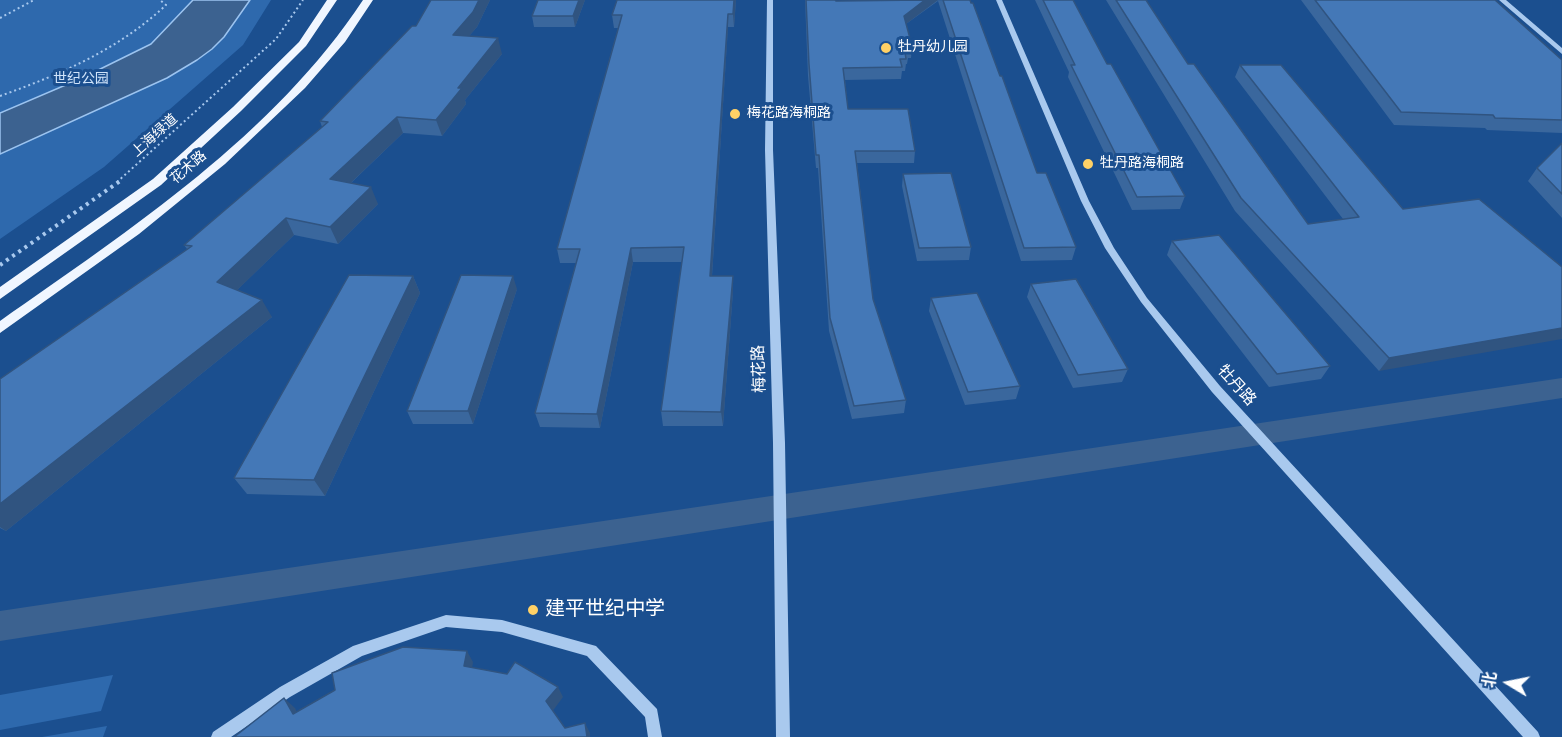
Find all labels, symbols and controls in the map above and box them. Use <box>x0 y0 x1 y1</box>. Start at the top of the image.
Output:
place label: 牡丹幼儿园 <box>898 40 968 56</box>
marker: 牡丹幼儿园 <box>879 41 893 55</box>
park label: 世纪公园 <box>53 72 109 88</box>
place label: 梅花路海桐路 <box>747 106 831 122</box>
marker: 梅花路海桐路 <box>728 107 742 121</box>
street label: 上海绿道 <box>129 111 181 161</box>
street label: 花木路 <box>168 148 210 188</box>
place label: 牡丹路海桐路 <box>1100 156 1184 172</box>
marker: 牡丹路海桐路 <box>1081 157 1095 171</box>
street label: 梅花路 <box>750 345 770 393</box>
street label: 牡丹路 <box>1213 362 1259 410</box>
place label: 建平世纪中学 <box>545 598 665 622</box>
marker: 建平世纪中学 <box>526 603 540 617</box>
north arrow <box>1478 653 1538 713</box>
text: 北 <box>1478 670 1502 690</box>

